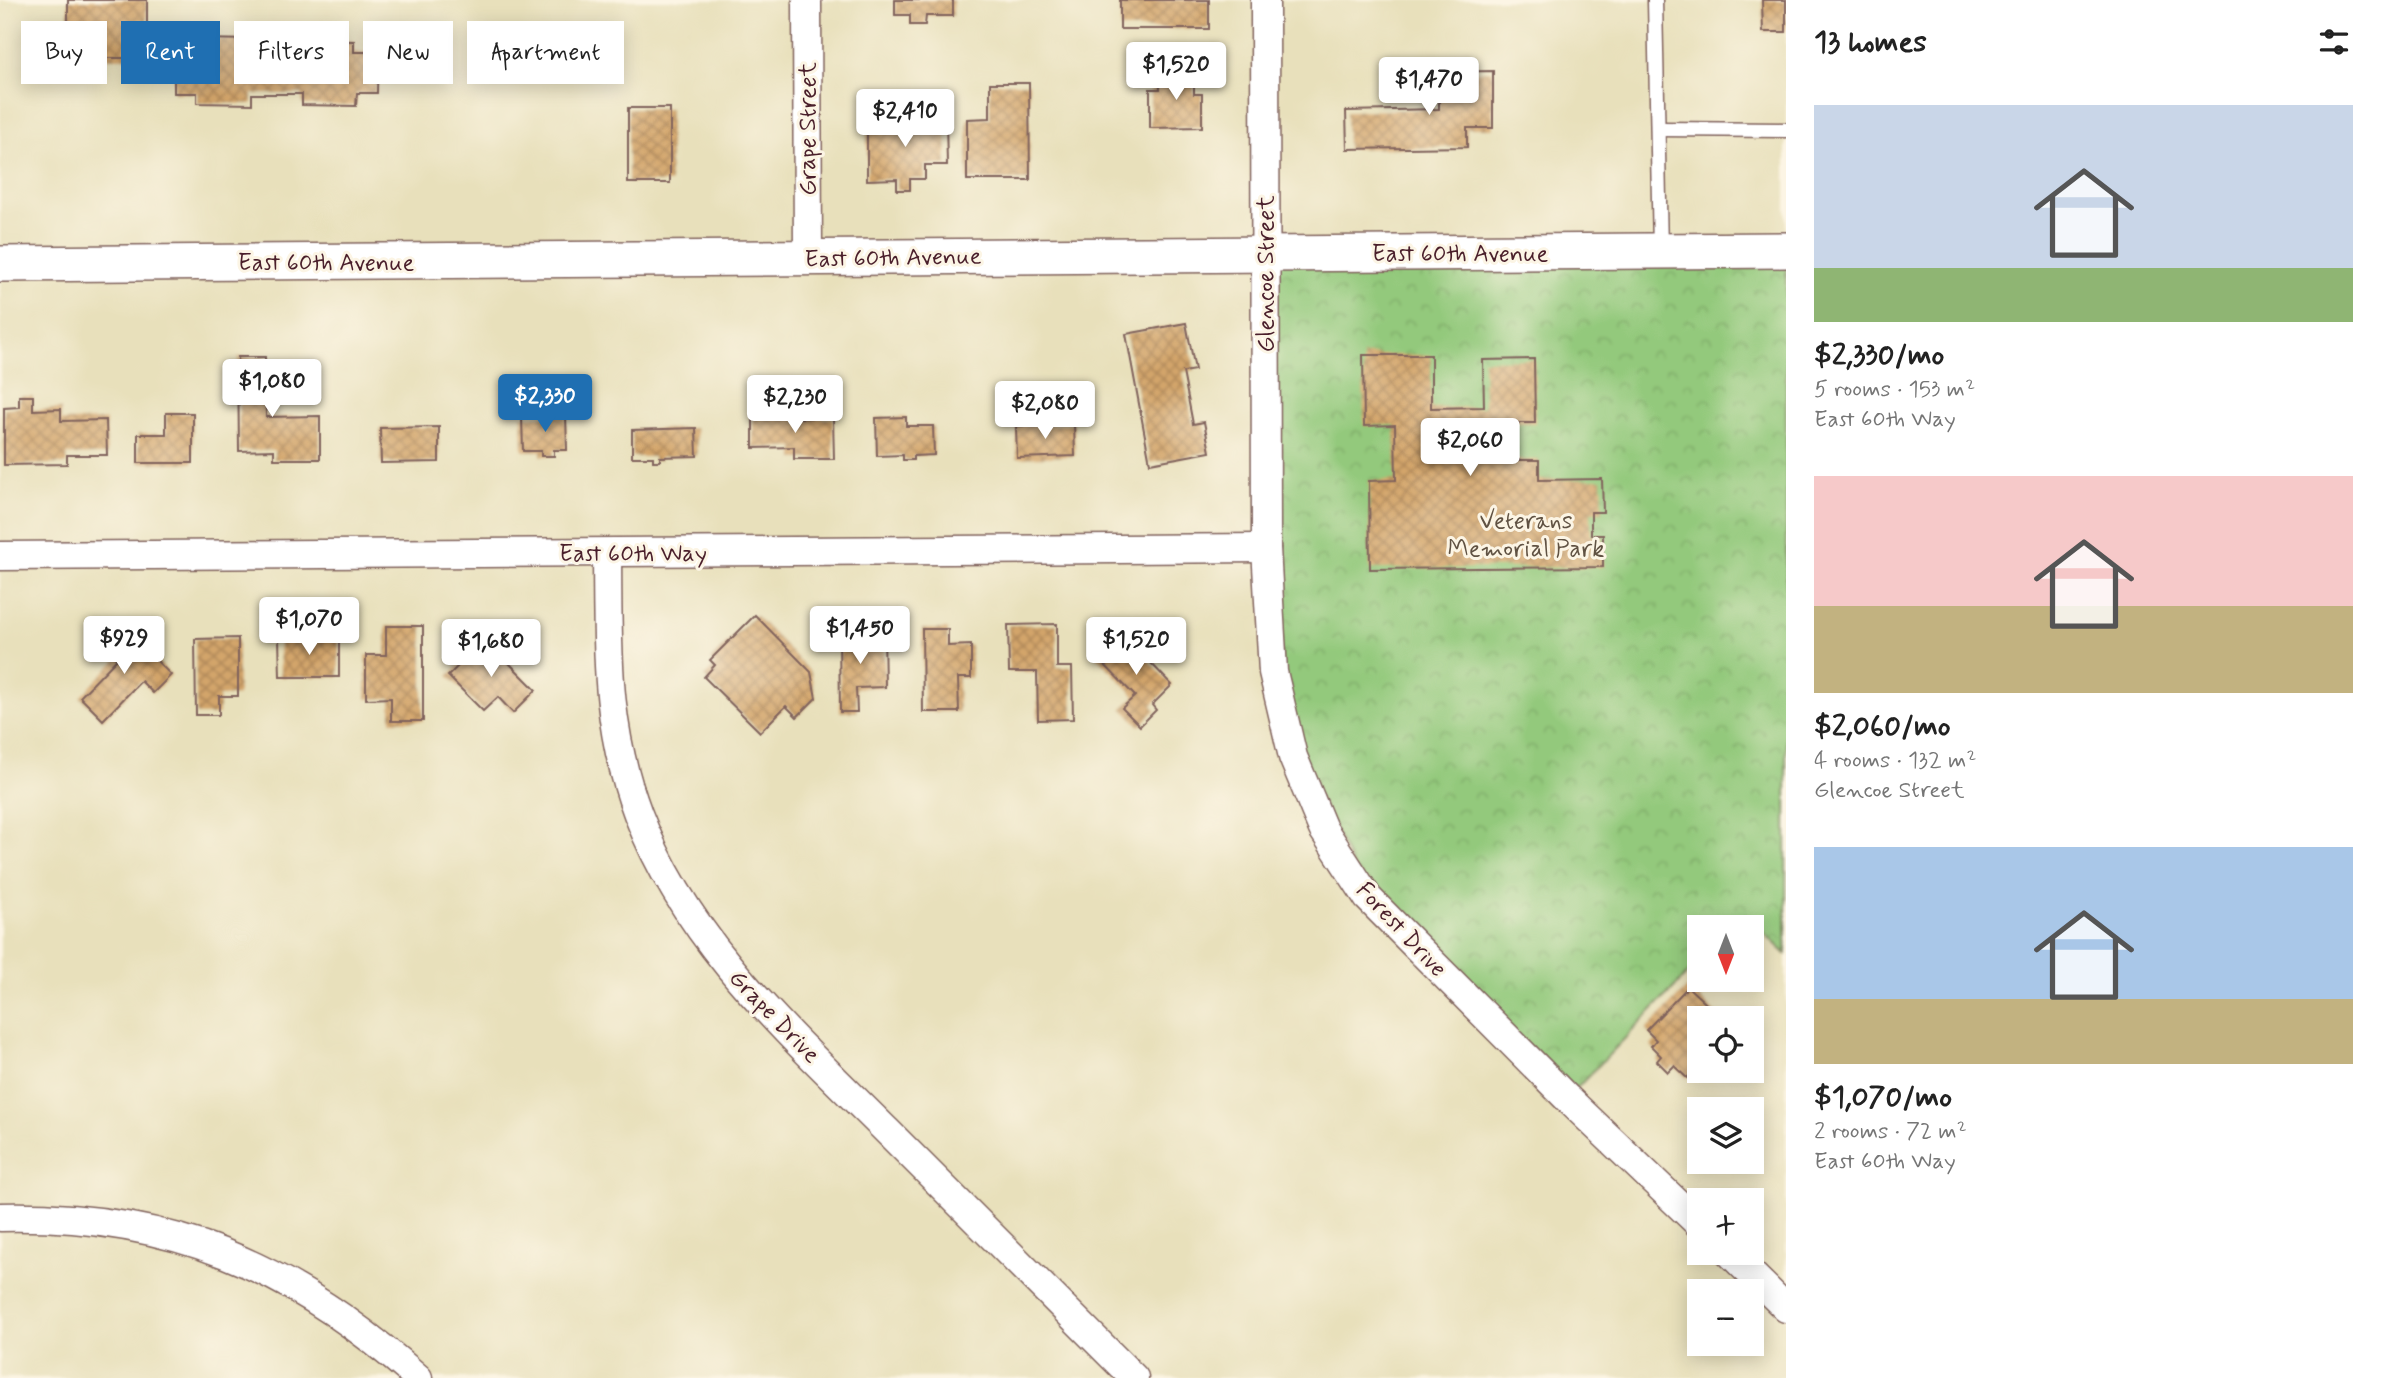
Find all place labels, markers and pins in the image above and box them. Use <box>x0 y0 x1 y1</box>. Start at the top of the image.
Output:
pin: $1,520 <box>1119 42 1233 102</box>
pin: $1,470 <box>1372 58 1486 117</box>
pin: $2,410 <box>848 90 962 149</box>
pin: $1,080 <box>215 360 329 419</box>
pin: $2,330 <box>488 374 602 434</box>
pin: $2,230 <box>738 376 852 435</box>
pin: $2,080 <box>988 382 1102 441</box>
pin: $2,060 <box>1413 419 1527 478</box>
pin: $1,070 <box>252 598 366 657</box>
pin: $1,450 <box>803 606 917 666</box>
pin: $929 <box>83 616 165 676</box>
pin: $1,520 <box>1079 618 1193 677</box>
pin: $1,680 <box>434 620 548 679</box>

